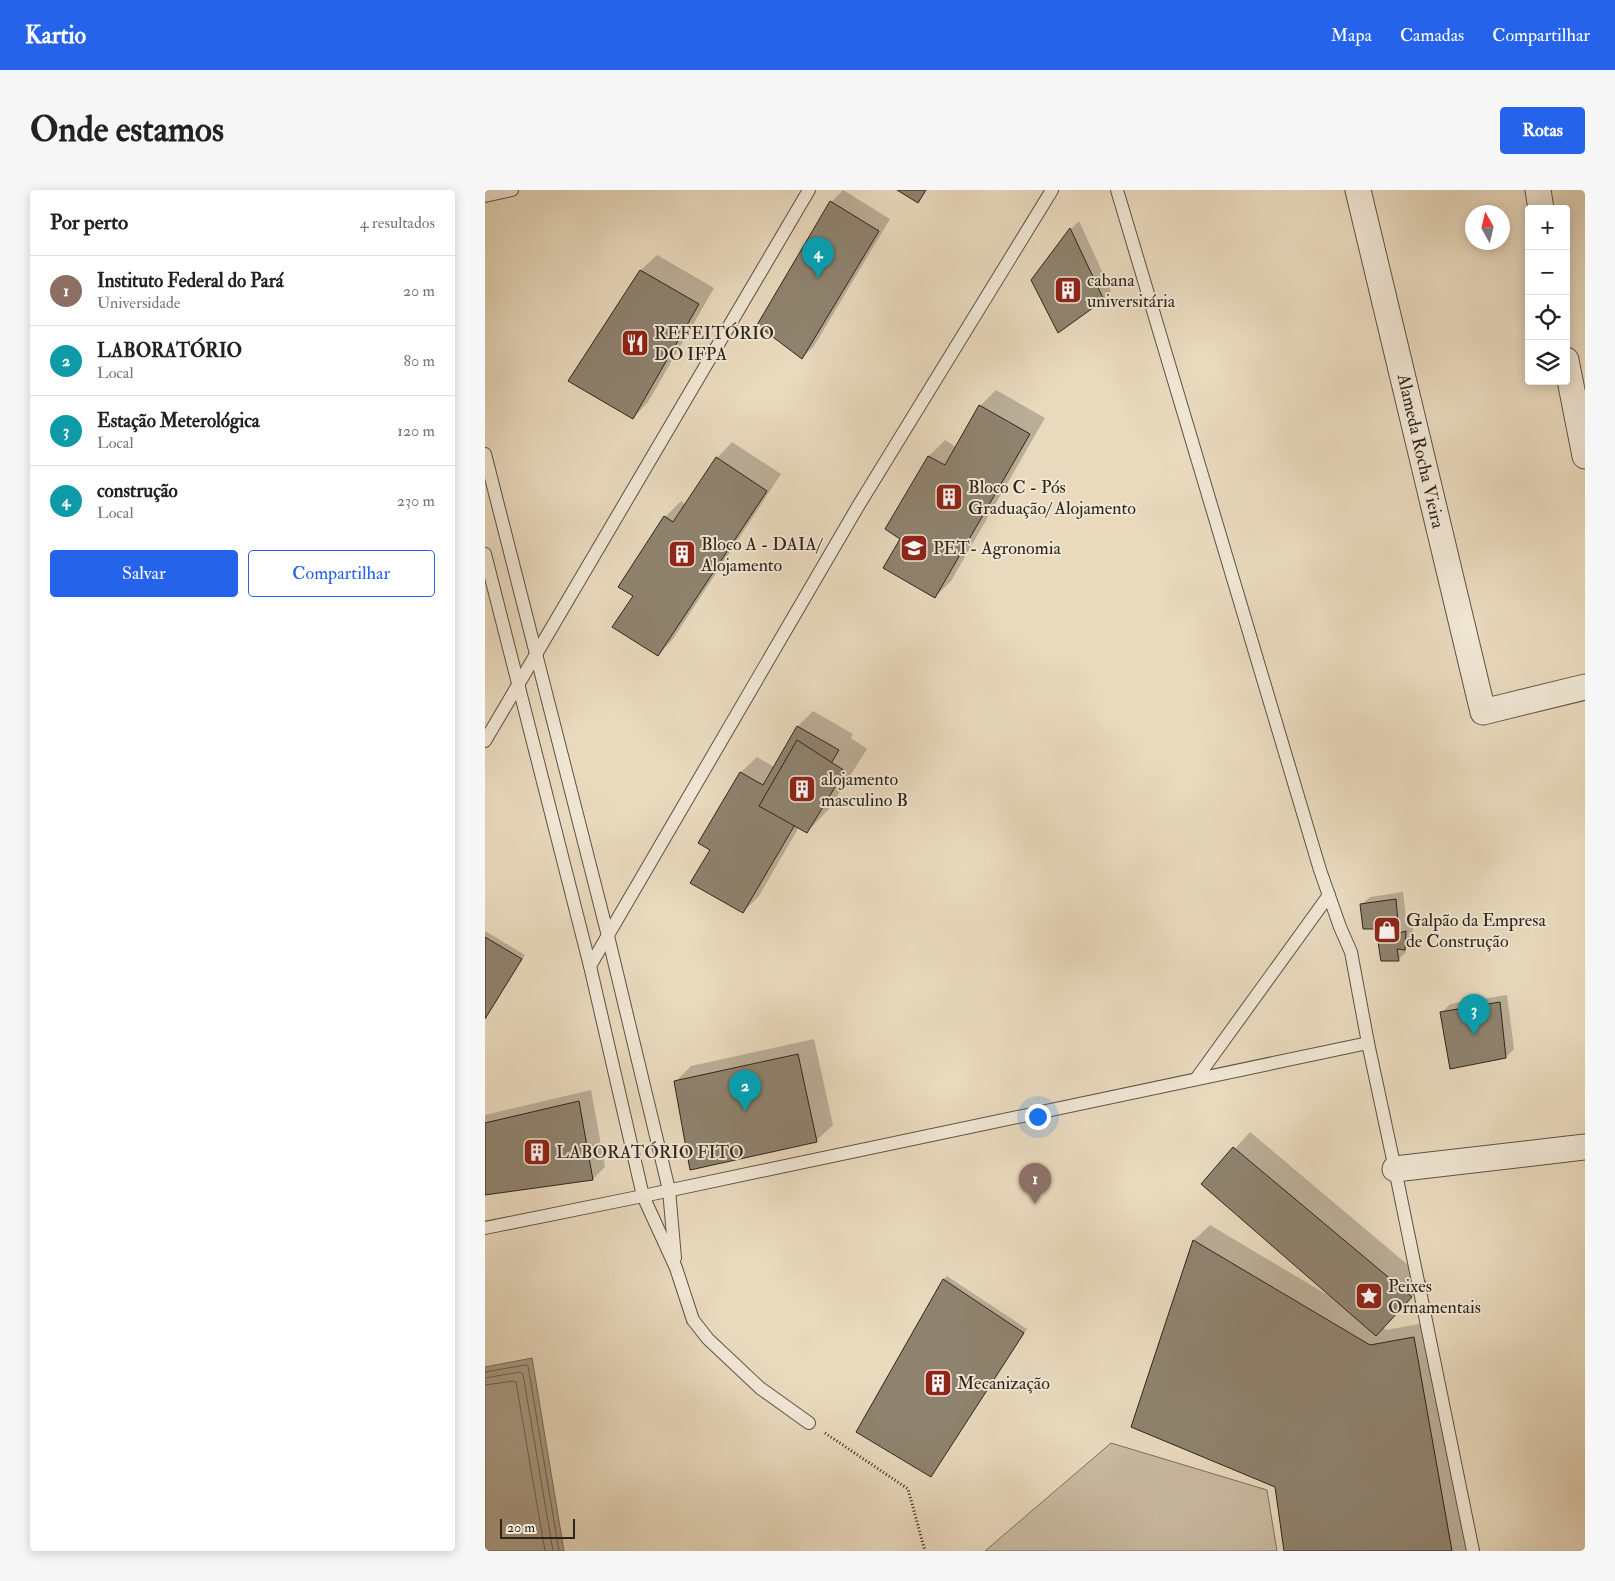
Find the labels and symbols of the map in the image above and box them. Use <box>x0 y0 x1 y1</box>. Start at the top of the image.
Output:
north arrow <box>1465 205 1510 250</box>
pin: 4 <box>802 237 834 278</box>
place label: cabana universitária <box>1087 269 1176 313</box>
building icon: cabana universitária <box>1053 275 1083 305</box>
place label: REFEITÓRIO DO IFPA <box>654 322 774 366</box>
restaurant icon: REFEITÓRIO DO IFPA <box>620 328 650 358</box>
street label: Alameda Rocha Vieira <box>1391 371 1450 531</box>
place label: Bloco C - Pós Graduação/ Alojamento <box>968 476 1136 520</box>
building icon: Bloco C - Pós Graduação/ Alojamento <box>934 482 964 512</box>
place label: Bloco A - DAIA/ Alojamento <box>700 533 824 577</box>
school or university icon: PET- Agronomia <box>899 533 929 563</box>
place label: PET- Agronomia <box>933 537 1062 560</box>
building icon: Bloco A - DAIA/ Alojamento <box>667 539 697 569</box>
place label: alojamento masculino B <box>821 768 908 812</box>
building icon: alojamento masculino B <box>787 774 817 804</box>
place label: Galpão da Empresa de Construção <box>1406 909 1546 953</box>
shop icon: Galpão da Empresa de Construção <box>1372 915 1402 945</box>
pin: 3 <box>1458 994 1490 1035</box>
pin: 2 <box>729 1070 761 1111</box>
your location <box>1025 1104 1051 1130</box>
building icon: LABORATÓRIO FITO <box>522 1137 552 1167</box>
place label: LABORATÓRIO FITO <box>556 1141 744 1164</box>
pin: 1 <box>1019 1163 1051 1204</box>
place label: Peixes Ornamentais <box>1388 1275 1481 1319</box>
place icon: Peixes Ornamentais <box>1354 1281 1384 1311</box>
building icon: Mecanização <box>923 1368 953 1398</box>
place label: Mecanização <box>957 1372 1050 1395</box>
scale bar <box>500 1516 575 1539</box>

